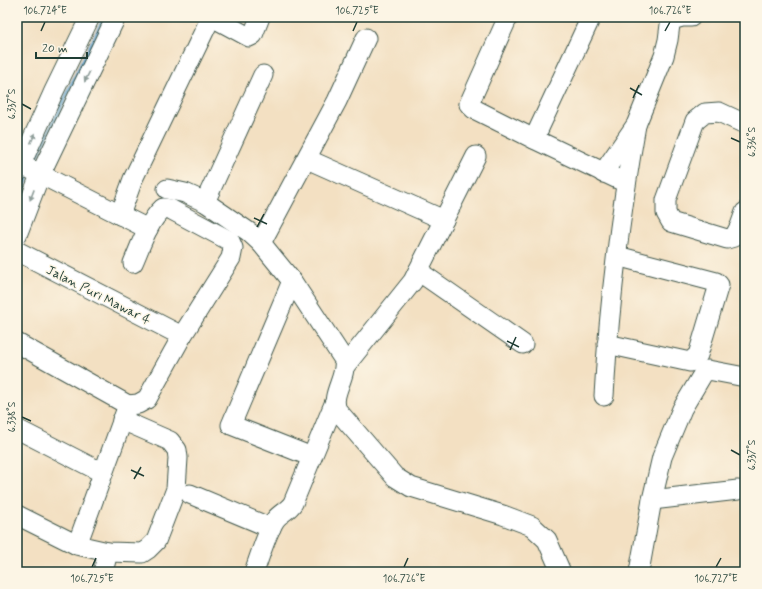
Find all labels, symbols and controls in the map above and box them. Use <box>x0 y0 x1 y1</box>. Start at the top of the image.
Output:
text: 106.724°E <box>23 4 67 18</box>
text: 106.725°E <box>335 4 379 18</box>
text: 106.726°E <box>649 4 691 18</box>
scale bar <box>36 34 87 60</box>
text: 20 m <box>42 41 68 57</box>
one-way arrow <box>83 71 90 83</box>
text: 6.337°S <box>5 88 19 119</box>
text: 6.336°S <box>745 127 759 157</box>
one-way arrow <box>30 132 36 143</box>
one-way arrow <box>29 190 35 202</box>
street label: Jalan Puri Mawar 4 <box>43 262 154 329</box>
text: 6.338°S <box>5 401 19 432</box>
text: 6.337°S <box>745 439 759 470</box>
text: 106.725°E <box>70 572 114 586</box>
text: 106.726°E <box>383 572 425 586</box>
text: 106.727°E <box>694 572 738 586</box>

